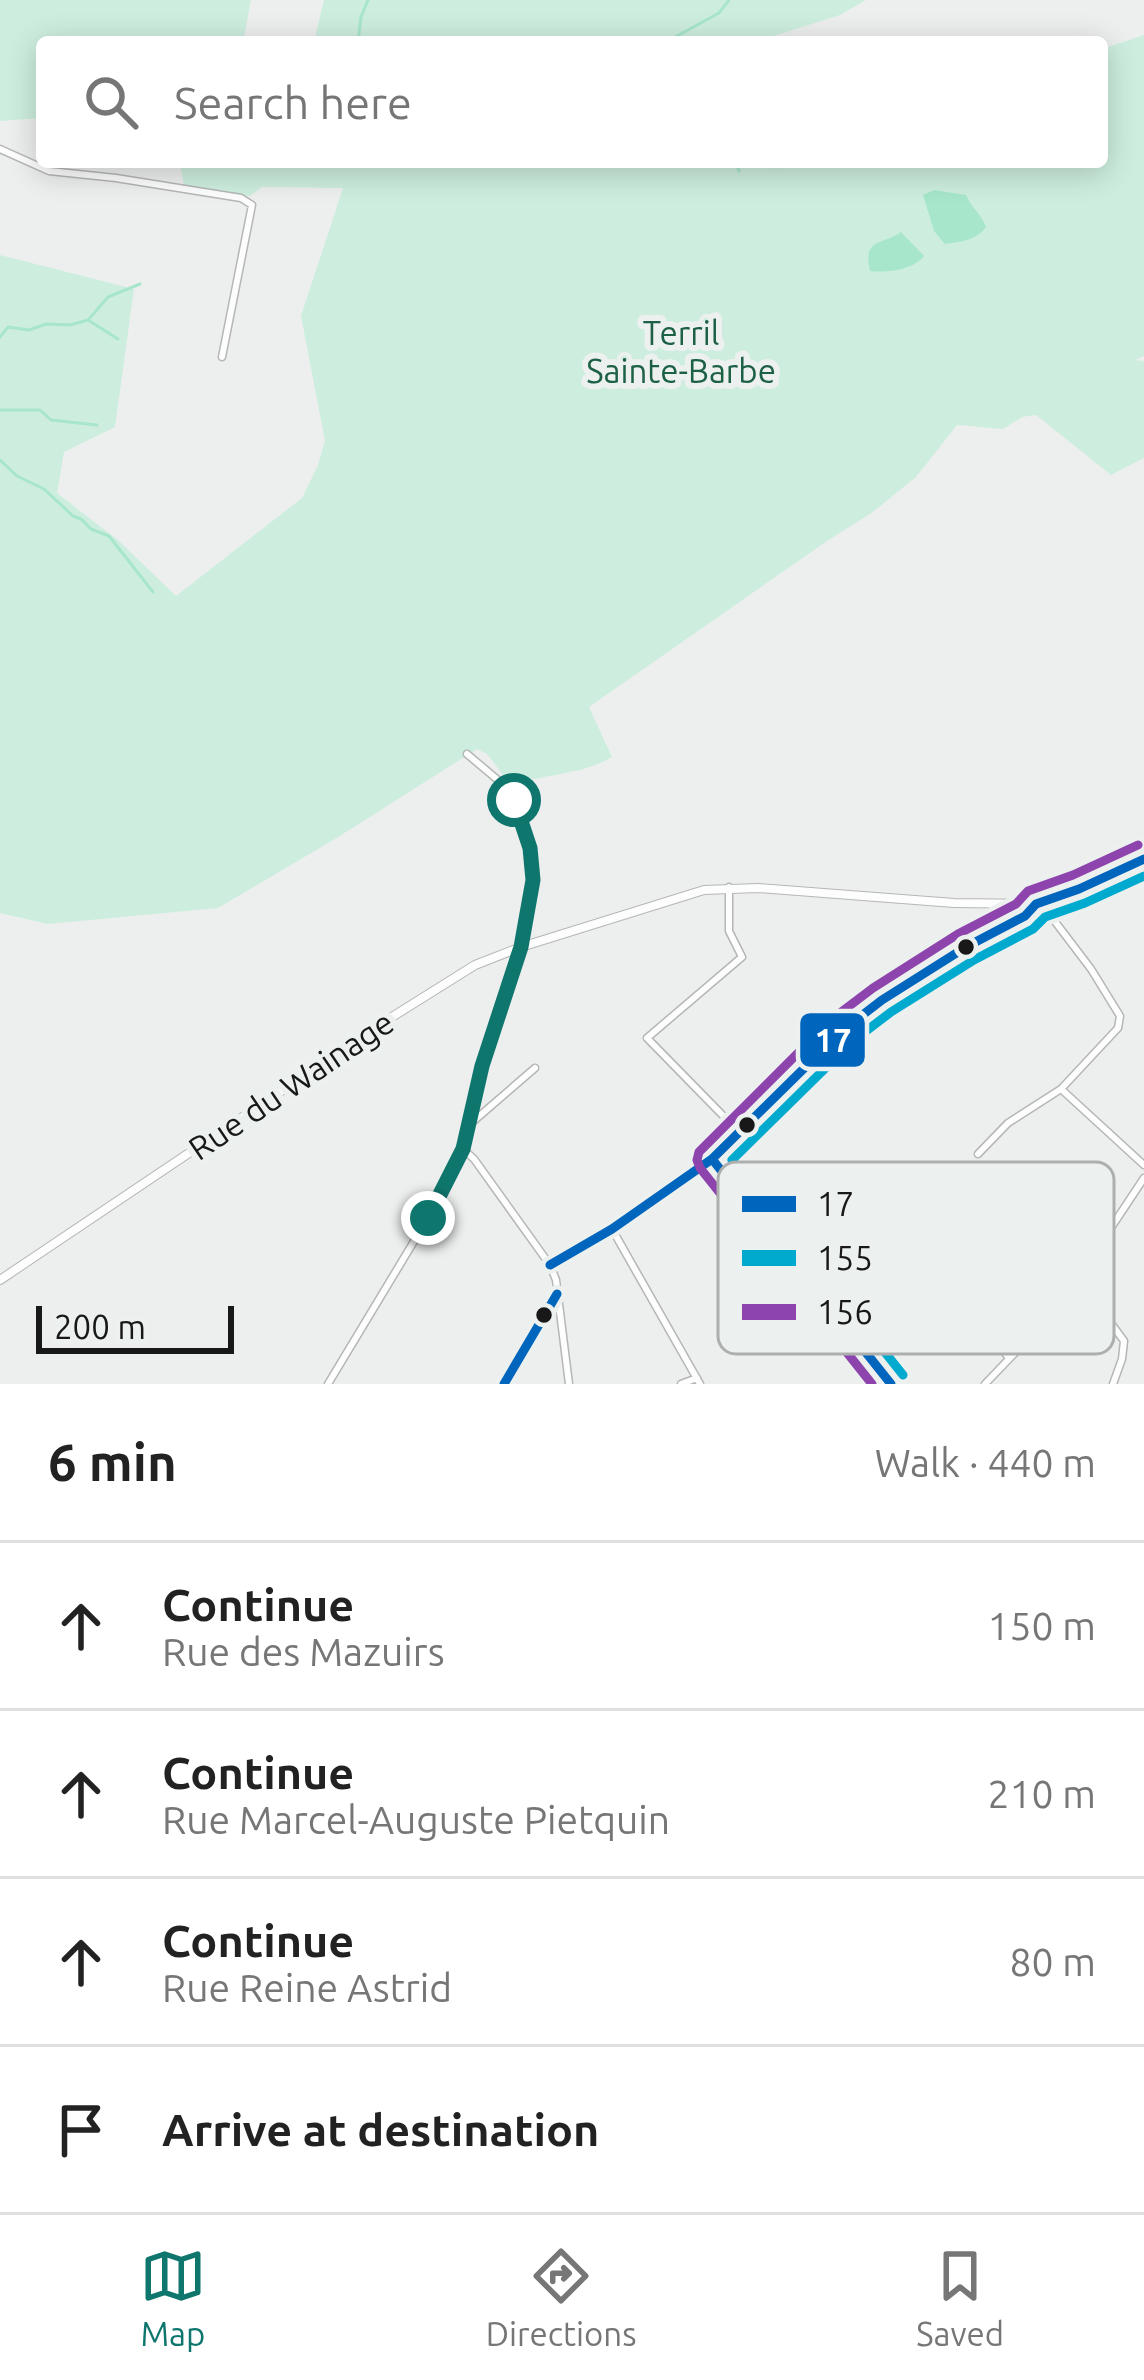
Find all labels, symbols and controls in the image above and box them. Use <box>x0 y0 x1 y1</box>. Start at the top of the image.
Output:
search box <box>36 36 1108 168</box>
icon: search <box>78 69 144 135</box>
text: Search here <box>174 77 412 128</box>
park label: Terril Sainte-Barbe <box>586 314 776 389</box>
route start <box>487 773 541 827</box>
unlabelled marker <box>955 936 977 958</box>
street label: Rue du Wainage <box>181 1002 400 1167</box>
line badge: 17 <box>798 1011 867 1069</box>
text: 17 <box>814 1021 852 1058</box>
unlabelled marker <box>736 1114 758 1136</box>
legend <box>718 1162 1114 1354</box>
text: 17 <box>817 1185 854 1222</box>
route end <box>401 1191 455 1245</box>
text: 155 <box>817 1239 873 1276</box>
text: 156 <box>817 1293 873 1330</box>
scale bar <box>36 1300 234 1353</box>
unlabelled marker <box>533 1304 555 1326</box>
text: 200 m <box>54 1308 146 1345</box>
text: 6 min <box>48 1433 177 1491</box>
text: Walk · 440 m <box>875 1441 1096 1484</box>
text: Continue <box>162 1579 354 1630</box>
icon: ahead <box>48 1593 114 1659</box>
text: 150 m <box>987 1604 1096 1647</box>
text: Rue des Mazuirs <box>162 1630 445 1673</box>
text: Continue <box>162 1747 354 1798</box>
icon: ahead <box>48 1761 114 1827</box>
text: 210 m <box>987 1772 1096 1815</box>
text: Rue Marcel-Auguste Pietquin <box>162 1798 670 1841</box>
text: Continue <box>162 1915 354 1966</box>
icon: ahead <box>48 1929 114 1995</box>
text: 80 m <box>1009 1940 1096 1983</box>
text: Rue Reine Astrid <box>162 1966 452 2009</box>
icon: arrive <box>48 2097 114 2163</box>
text: Arrive at destination <box>162 2104 599 2155</box>
tab: Map <box>140 2243 206 2352</box>
tab: Directions <box>486 2243 636 2352</box>
tab: Saved <box>916 2243 1004 2352</box>

